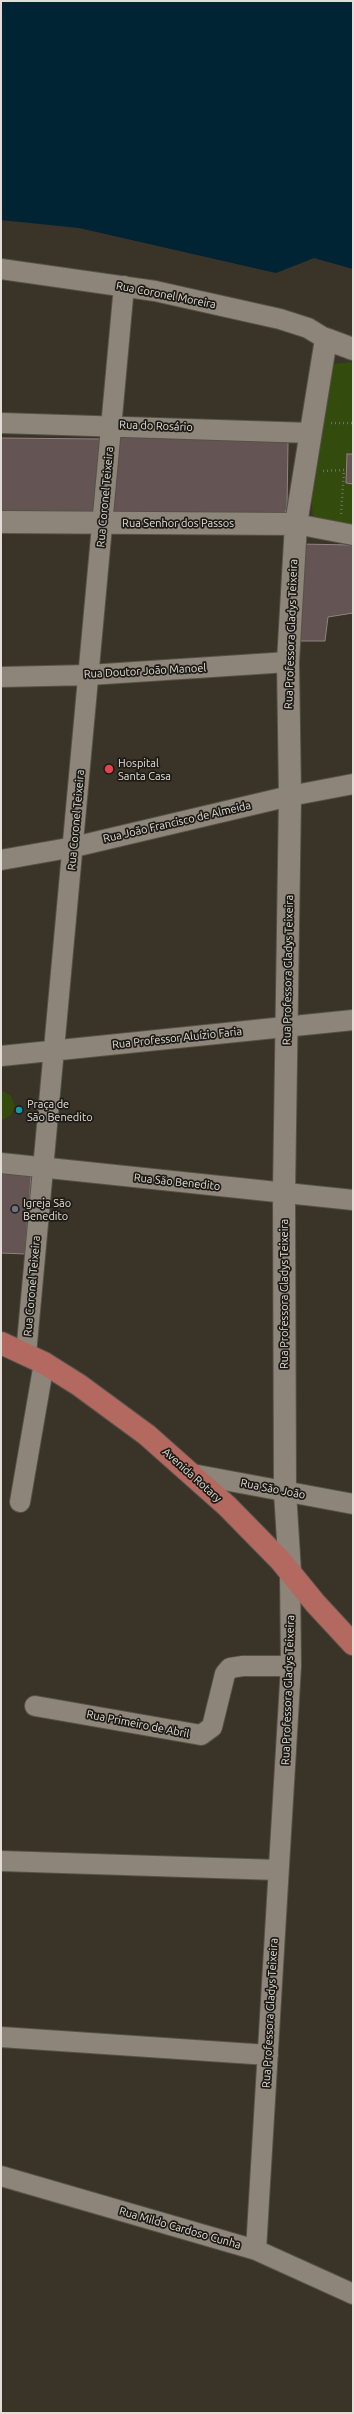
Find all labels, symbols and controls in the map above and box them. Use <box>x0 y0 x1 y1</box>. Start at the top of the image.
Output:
street label: Rua Coronel Moreira <box>115 279 217 311</box>
street label: Rua do Rosário <box>119 418 193 434</box>
street label: Rua Coronel Teixeira <box>94 446 116 548</box>
street label: Rua Senhor dos Passos <box>122 516 234 530</box>
street label: Rua Professora Gladys Teixeira <box>282 559 300 709</box>
street label: Rua Doutor João Manoel <box>83 661 207 681</box>
place label: Hospital Santa Casa <box>118 756 171 782</box>
marker: Hospital Santa Casa <box>103 763 115 775</box>
street label: Rua Coronel Teixeira <box>65 769 87 871</box>
street label: Rua João Francisco de Almeida <box>102 799 252 845</box>
street label: Rua Professora Gladys Teixeira <box>280 895 296 1045</box>
street label: Rua Professor Aluízio Faria <box>111 1025 243 1051</box>
place label: Praça de São Benedito <box>27 1097 93 1123</box>
marker: Praça de São Benedito <box>14 1105 24 1115</box>
street label: Rua São Benedito <box>133 1171 221 1193</box>
place label: Igreja São Benedito <box>23 1196 71 1222</box>
marker: Igreja São Benedito <box>10 1204 20 1214</box>
street label: Rua Professora Gladys Teixeira <box>277 1219 291 1369</box>
street label: Rua Coronel Teixeira <box>21 1235 43 1337</box>
street label: Avenida Rotary <box>160 1445 224 1505</box>
street label: Rua São João <box>240 1476 306 1502</box>
street label: Rua Professora Gladys Teixeira <box>279 1615 297 1765</box>
street label: Rua Primeiro de Abril <box>85 1708 191 1740</box>
street label: Rua Professora Gladys Teixeira <box>259 1938 281 2088</box>
street label: Rua Mildo Cardoso Cunha <box>118 2204 242 2252</box>

